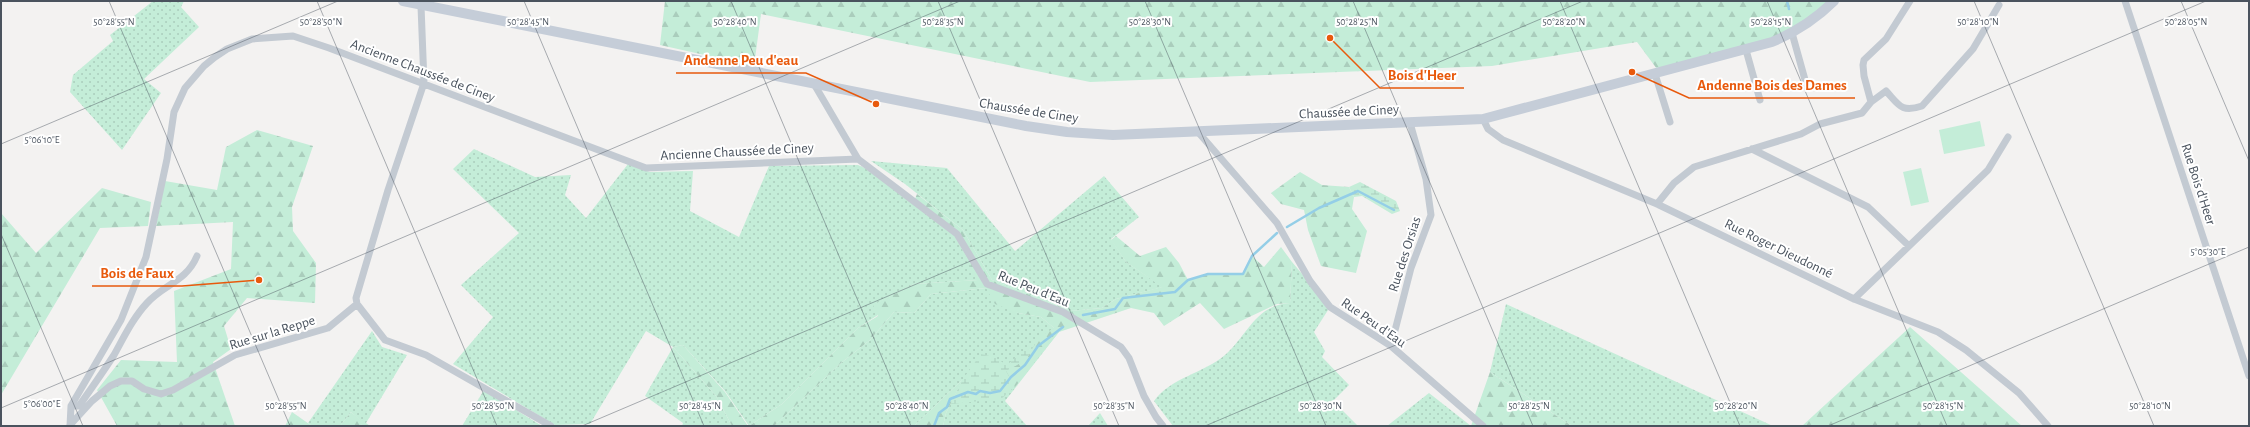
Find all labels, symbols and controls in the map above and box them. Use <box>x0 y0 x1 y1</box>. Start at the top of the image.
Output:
text: 50°28'55"N <box>93 17 135 27</box>
text: 50°28'50"N <box>300 17 342 27</box>
text: 50°28'45"N <box>507 17 549 27</box>
text: 50°28'40"N <box>713 17 757 27</box>
text: 50°28'35"N <box>922 17 964 27</box>
text: 50°28'30"N <box>1129 17 1171 27</box>
text: 50°28'25"N <box>1336 17 1378 27</box>
text: 50°28'20"N <box>1543 17 1585 27</box>
text: 50°28'15"N <box>1751 17 1791 27</box>
text: 50°28'10"N <box>1957 17 1999 27</box>
text: 50°28'05"N <box>2165 17 2207 27</box>
street label: Ancienne Chaussée de Ciney <box>348 37 497 105</box>
callout: Andenne Peu d'eau <box>676 46 806 73</box>
text: Andenne Peu d'eau <box>684 53 798 68</box>
callout: Bois d'Heer <box>1380 61 1464 88</box>
text: Bois d'Heer <box>1388 68 1457 83</box>
callout: Andenne Bois des Dames <box>1689 71 1855 98</box>
text: Andenne Bois des Dames <box>1697 78 1847 93</box>
street label: Chaussée de Ciney <box>978 96 1079 126</box>
street label: Chaussée de Ciney <box>1299 102 1399 122</box>
text: 5°06'10"E <box>24 135 60 145</box>
street label: Ancienne Chaussée de Ciney <box>660 141 814 163</box>
street label: Rue Bois d'Heer <box>2178 142 2218 227</box>
street label: Rue des Orsias <box>1386 215 1424 294</box>
street label: Rue Roger Dieudonné <box>1722 217 1835 281</box>
text: 5°05'30"E <box>2190 247 2226 257</box>
callout: Bois de Faux <box>92 259 182 286</box>
text: Bois de Faux <box>100 266 174 281</box>
street label: Rue Peu d'Eau <box>996 268 1071 310</box>
street label: Rue Peu d'Eau <box>1338 295 1408 350</box>
street label: Rue sur la Reppe <box>228 313 317 353</box>
text: 5°06'00"E <box>24 399 61 409</box>
text: 50°28'55"N <box>265 401 307 411</box>
text: 50°28'50"N <box>472 401 514 411</box>
text: 50°28'45"N <box>679 401 721 411</box>
text: 50°28'40"N <box>885 401 929 411</box>
text: 50°28'35"N <box>1093 401 1135 411</box>
text: 50°28'30"N <box>1300 401 1342 411</box>
text: 50°28'25"N <box>1508 401 1550 411</box>
text: 50°28'20"N <box>1715 401 1757 411</box>
text: 50°28'15"N <box>1923 401 1963 411</box>
text: 50°28'10"N <box>2129 401 2171 411</box>

